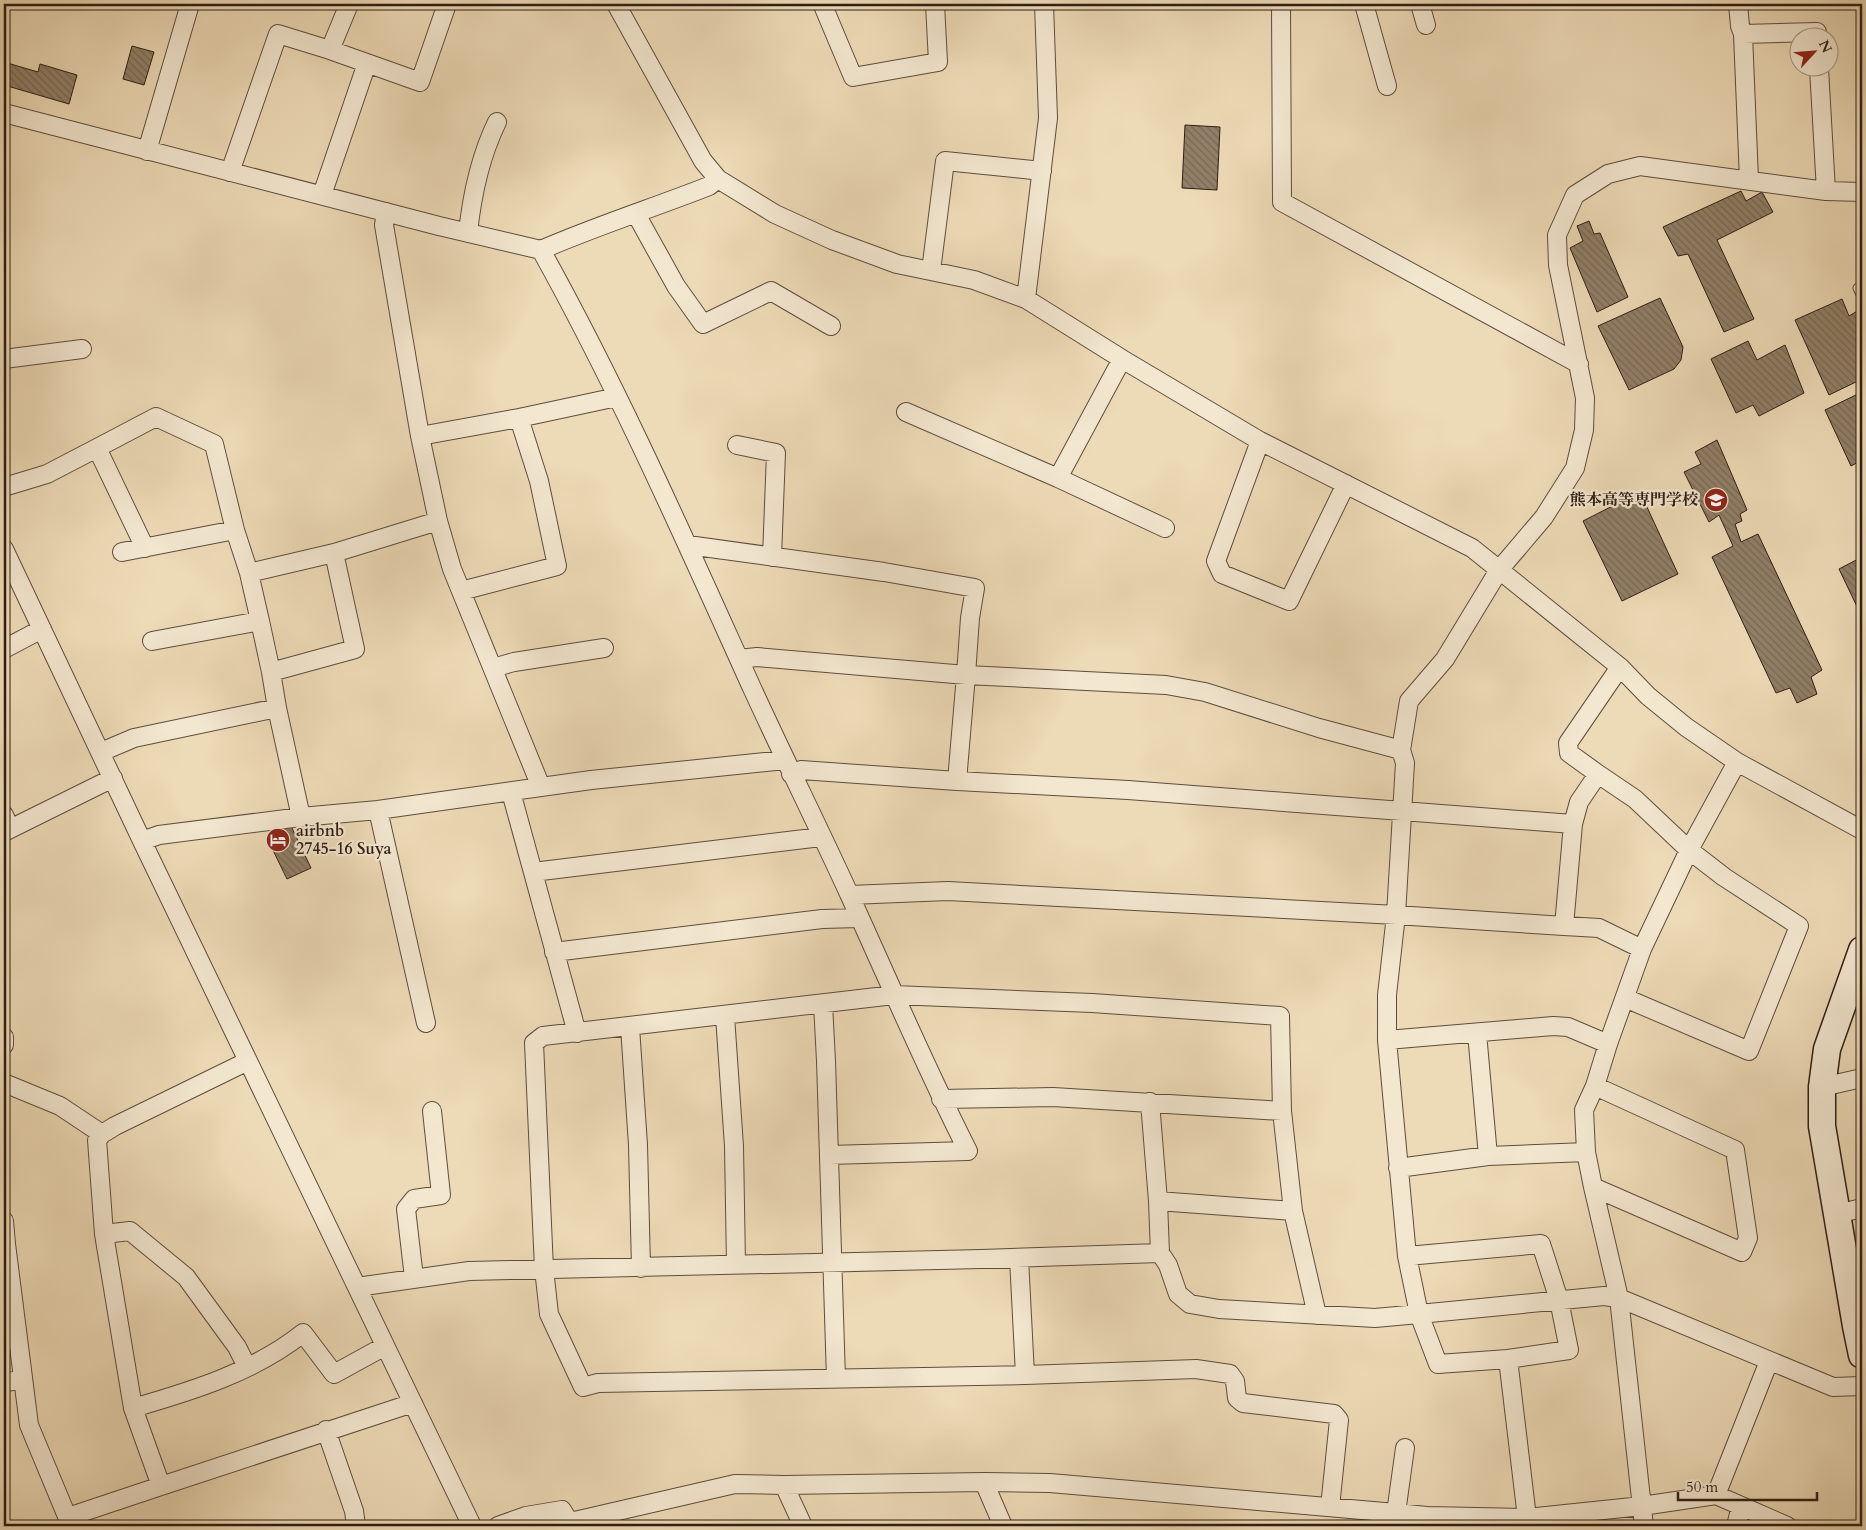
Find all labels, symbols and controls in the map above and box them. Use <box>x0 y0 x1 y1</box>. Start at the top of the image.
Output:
north arrow <box>1788 28 1838 78</box>
text: N <box>1814 37 1836 56</box>
school or university icon: 熊本高等専門学校 <box>1703 487 1729 513</box>
place label: 熊本高等専門学校 <box>1570 489 1699 511</box>
place label: airbnb 2745-16 Suya <box>296 820 392 860</box>
hotel icon: airbnb 2745-16 Suya <box>265 827 291 853</box>
scale bar <box>1678 1470 1817 1502</box>
text: 50 m <box>1686 1477 1718 1497</box>

